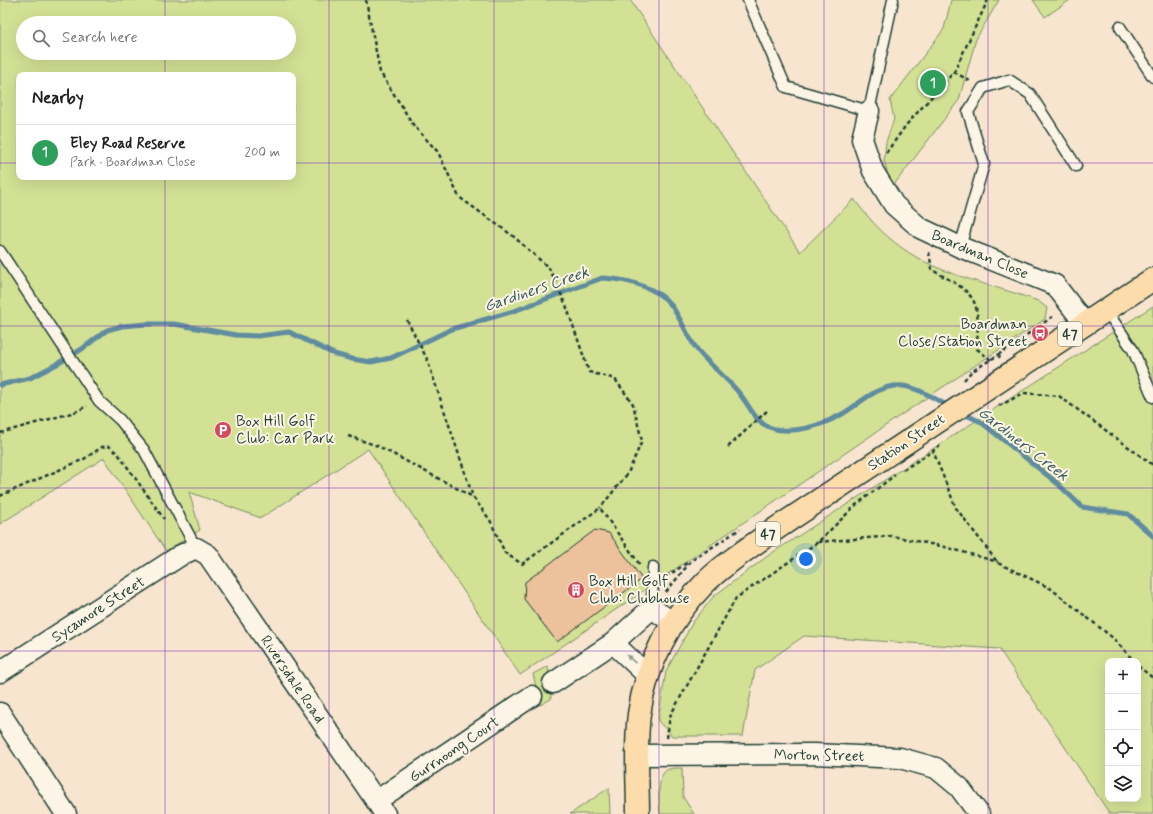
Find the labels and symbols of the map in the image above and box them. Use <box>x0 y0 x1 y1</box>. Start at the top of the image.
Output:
pin: 1 <box>920 68 946 98</box>
street label: Boardman Close <box>928 225 1031 284</box>
water label: Gardiners Creek <box>481 262 592 317</box>
place label: Boardman Close/Station Street <box>898 315 1027 352</box>
road number: 47 <box>1058 322 1082 346</box>
bus stop icon: Boardman Close/Station Street <box>1030 323 1050 343</box>
water label: Gardiners Creek <box>974 402 1073 486</box>
street label: Station Street <box>864 409 949 476</box>
place label: Box Hill Golf Club: Car Park <box>236 412 335 449</box>
parking icon: Box Hill Golf Club: Car Park <box>213 420 233 440</box>
road number: 47 <box>756 522 780 546</box>
your location <box>796 549 816 569</box>
street label: Sycamore Street <box>48 572 149 648</box>
place label: Box Hill Golf Club: Clubhouse <box>589 572 690 609</box>
building icon: Box Hill Golf Club: Clubhouse <box>566 580 586 600</box>
street label: Riversdale Road <box>255 632 329 728</box>
one-way arrow <box>625 655 636 664</box>
street label: Gurrnoong Court <box>406 712 504 788</box>
street label: Morton Street <box>774 745 865 767</box>

